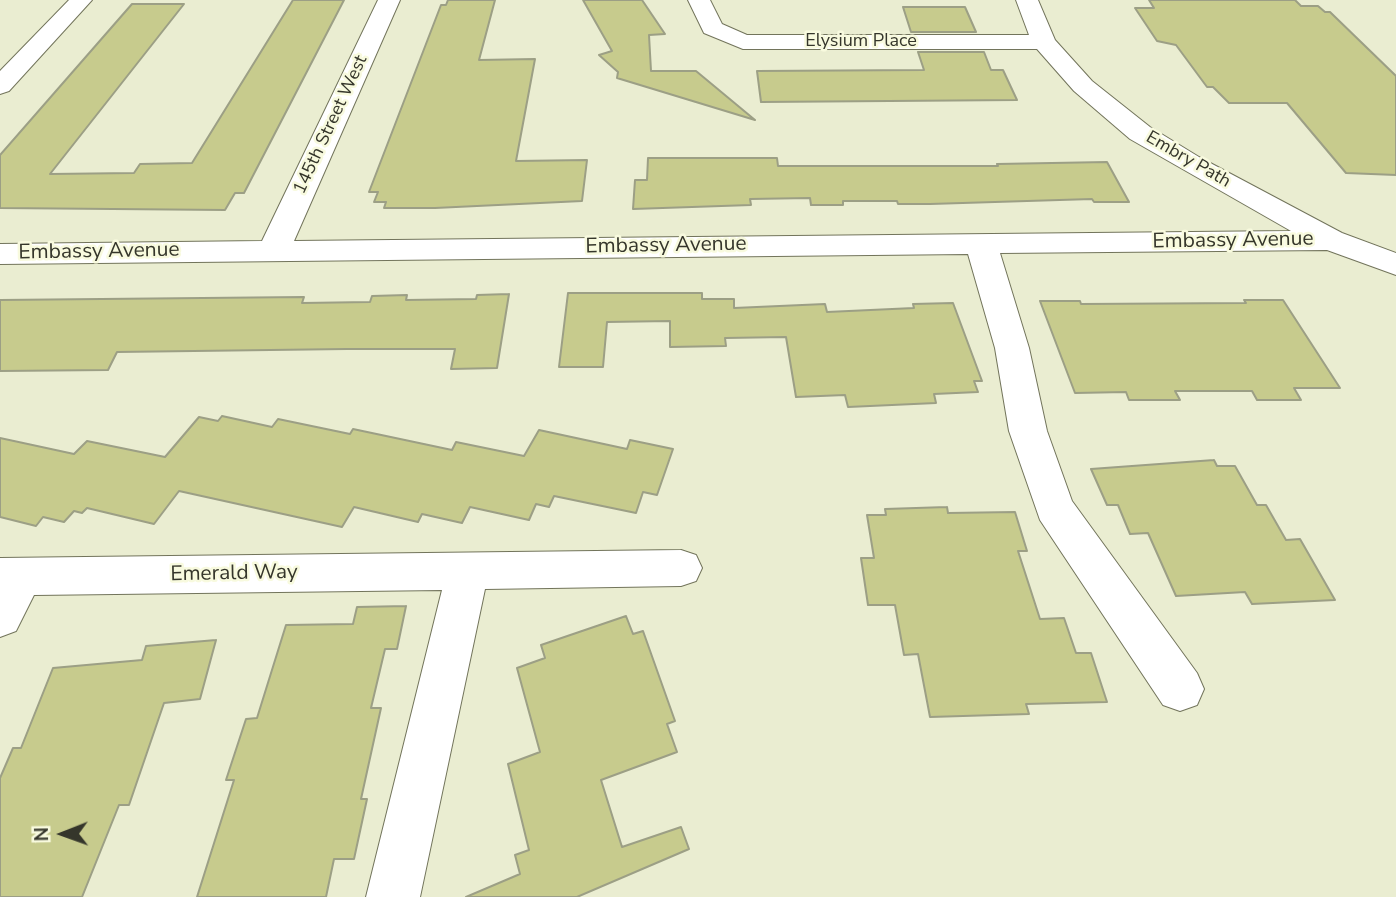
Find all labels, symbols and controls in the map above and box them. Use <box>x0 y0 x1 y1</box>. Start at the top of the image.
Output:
street label: Elysium Place <box>805 31 917 53</box>
street label: 145th Street West <box>289 52 373 198</box>
street label: Embry Path <box>1142 127 1234 193</box>
street label: Embassy Avenue <box>1152 227 1314 255</box>
street label: Embassy Avenue <box>585 232 747 260</box>
street label: Embassy Avenue <box>18 238 180 266</box>
street label: Emerald Way <box>170 560 298 588</box>
north arrow <box>28 799 98 869</box>
text: N <box>29 827 55 842</box>

